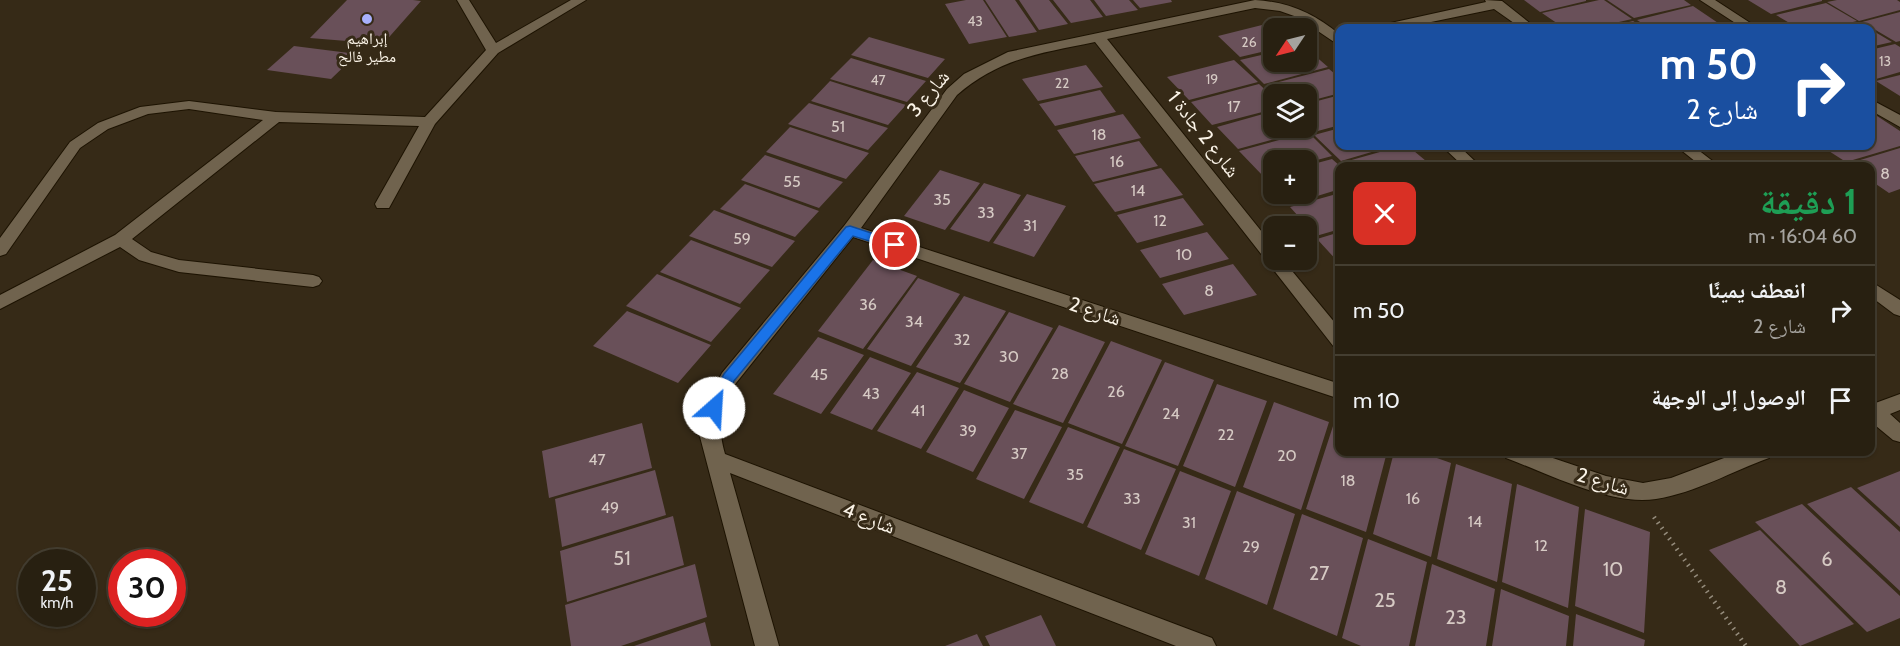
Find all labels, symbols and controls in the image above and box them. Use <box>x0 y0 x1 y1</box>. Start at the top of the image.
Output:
marker: إبراهيم مطير فالح <box>360 12 374 26</box>
house number: 43 <box>967 12 983 30</box>
north arrow <box>1263 18 1317 72</box>
map controls <box>1263 18 1317 270</box>
place label: إبراهيم مطير فالح <box>338 29 396 67</box>
house number: 26 <box>1241 33 1257 51</box>
text: 50 m <box>1660 38 1758 90</box>
icon: right <box>1779 48 1857 126</box>
house number: 13 <box>1879 52 1891 70</box>
street label: شارع 3 <box>902 65 955 122</box>
house number: 19 <box>1206 70 1218 88</box>
house number: 47 <box>870 71 886 89</box>
house number: 22 <box>1055 74 1069 92</box>
button: layers <box>1263 84 1317 138</box>
street label: شارع 2 جادة 1 <box>1162 86 1245 182</box>
text: شارع 2 <box>1686 93 1758 126</box>
house number: 17 <box>1227 97 1241 116</box>
house number: 51 <box>831 117 845 136</box>
house number: 18 <box>1092 125 1106 144</box>
button: + <box>1263 150 1317 204</box>
house number: 16 <box>1110 152 1124 171</box>
house number: 8 <box>1880 164 1890 183</box>
house number: 55 <box>783 172 801 191</box>
text: 1 دقيقة <box>1760 179 1857 223</box>
house number: 14 <box>1131 181 1145 200</box>
button: close <box>1353 182 1416 245</box>
house number: 35 <box>933 190 951 209</box>
house number: 33 <box>977 203 995 222</box>
house number: 12 <box>1153 211 1167 230</box>
house number: 31 <box>1023 216 1037 235</box>
button: − <box>1263 216 1317 270</box>
pin <box>869 219 920 270</box>
text: 60 m · 16:04 <box>1748 224 1857 248</box>
icon: arrive <box>878 228 911 261</box>
house number: 59 <box>733 229 751 248</box>
house number: 10 <box>1176 245 1192 264</box>
text: انعطف يمينًا <box>1708 277 1806 304</box>
house number: 8 <box>1204 281 1214 300</box>
street label: شارع 2 <box>1066 291 1124 332</box>
icon: right <box>1824 294 1857 327</box>
house number: 36 <box>859 295 877 314</box>
text: 50 m <box>1353 297 1405 324</box>
house number: 34 <box>905 312 923 331</box>
text: شارع 2 <box>1753 314 1806 338</box>
house number: 32 <box>953 330 971 349</box>
house number: 30 <box>999 347 1019 366</box>
house number: 28 <box>1051 364 1069 383</box>
house number: 45 <box>810 365 828 384</box>
position arrow <box>682 376 746 440</box>
house number: 26 <box>1107 382 1125 401</box>
house number: 43 <box>862 384 880 403</box>
text: الوصول إلى الوجهة <box>1651 384 1806 411</box>
icon: arrive <box>1824 384 1857 417</box>
text: 10 m <box>1353 387 1400 414</box>
house number: 41 <box>911 401 925 420</box>
house number: 24 <box>1162 404 1180 423</box>
house number: 39 <box>959 421 977 440</box>
house number: 22 <box>1218 425 1234 444</box>
house number: 37 <box>1011 444 1027 463</box>
house number: 20 <box>1277 446 1297 465</box>
house number: 47 <box>588 450 606 469</box>
street label: شارع 2 <box>1574 462 1632 501</box>
house number: 35 <box>1066 465 1084 484</box>
house number: 18 <box>1341 471 1355 490</box>
house number: 33 <box>1123 489 1141 508</box>
house number: 16 <box>1406 489 1420 508</box>
street label: شارع 4 <box>839 497 899 540</box>
house number: 49 <box>601 498 619 517</box>
house number: 14 <box>1468 512 1482 531</box>
house number: 31 <box>1182 513 1196 532</box>
house number: 12 <box>1534 536 1548 555</box>
house number: 29 <box>1242 537 1260 556</box>
house number: 51 <box>613 546 631 570</box>
house number: 6 <box>1821 547 1833 571</box>
speed limit sign: 30 <box>108 549 186 627</box>
house number: 10 <box>1603 557 1623 581</box>
house number: 27 <box>1309 561 1329 585</box>
text: 25 <box>41 562 73 599</box>
house number: 8 <box>1775 575 1787 599</box>
house number: 25 <box>1374 588 1396 612</box>
text: km/h <box>41 594 73 612</box>
house number: 23 <box>1445 605 1467 629</box>

